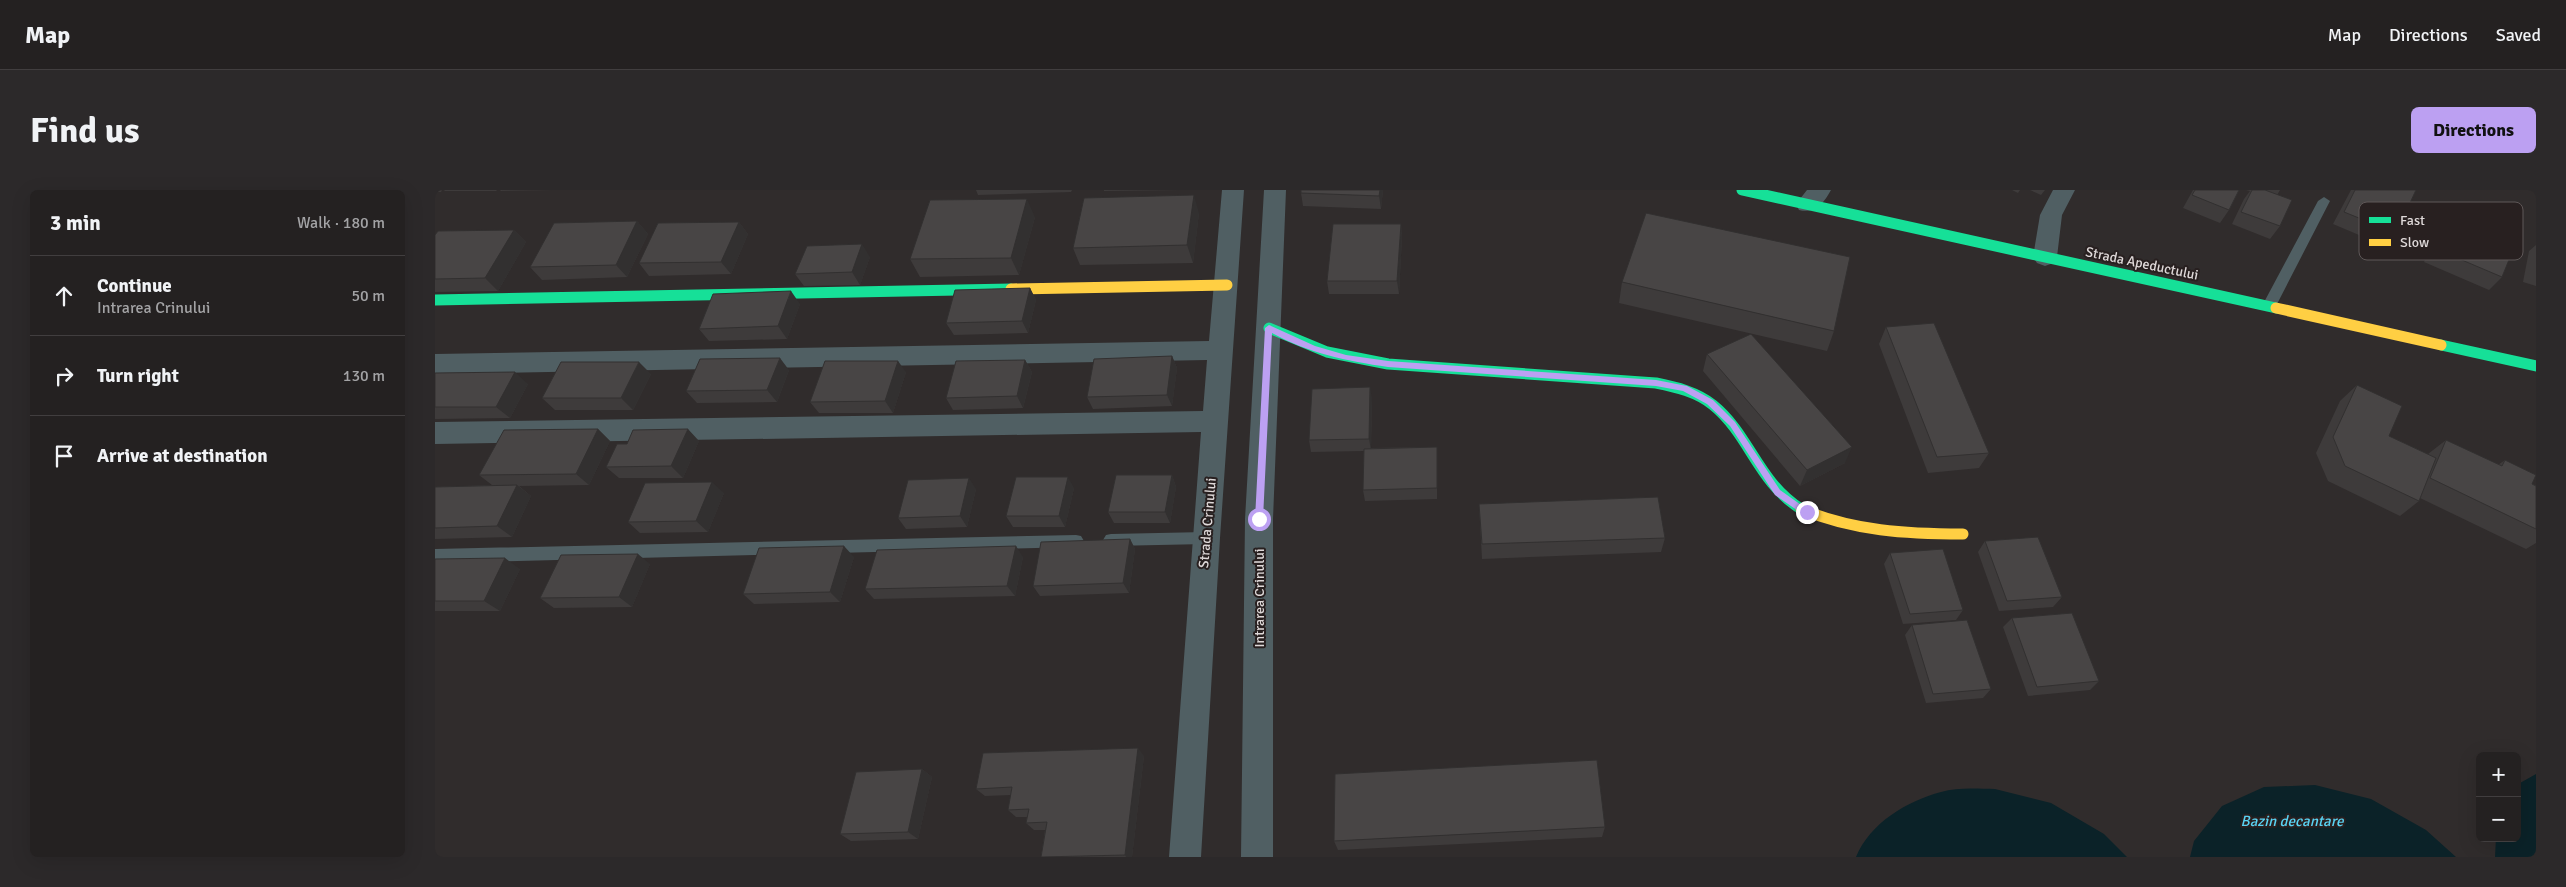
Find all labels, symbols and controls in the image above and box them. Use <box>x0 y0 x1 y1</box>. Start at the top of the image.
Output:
text: Map <box>25 20 70 50</box>
text: Map <box>2328 24 2361 46</box>
text: Directions <box>2389 24 2468 46</box>
text: Saved <box>2496 24 2541 46</box>
button: Directions <box>2411 107 2536 153</box>
text: Find us <box>30 109 140 152</box>
legend <box>2359 202 2523 260</box>
text: 3 min <box>50 210 101 236</box>
text: Fast <box>2400 212 2425 229</box>
text: Walk · 180 m <box>297 213 385 233</box>
text: Slow <box>2400 234 2429 251</box>
street label: Strada Apeductului <box>2084 243 2200 284</box>
text: Continue <box>97 274 172 298</box>
icon: ahead <box>50 282 78 310</box>
text: 50 m <box>351 286 385 306</box>
text: Intrarea Crinului <box>97 298 210 318</box>
icon: right <box>50 362 78 390</box>
text: Turn right <box>97 364 179 388</box>
text: 130 m <box>343 366 385 386</box>
icon: arrive <box>50 442 78 470</box>
text: Arrive at destination <box>97 444 268 468</box>
street label: Strada Crinului <box>1195 477 1220 569</box>
route end <box>1796 501 1819 524</box>
route start <box>1248 508 1271 531</box>
street label: Intrarea Crinului <box>1251 548 1268 648</box>
map controls <box>2476 752 2521 842</box>
button: + <box>2476 752 2521 797</box>
button: − <box>2476 797 2521 842</box>
water label: Bazin decantare <box>2241 812 2345 830</box>

